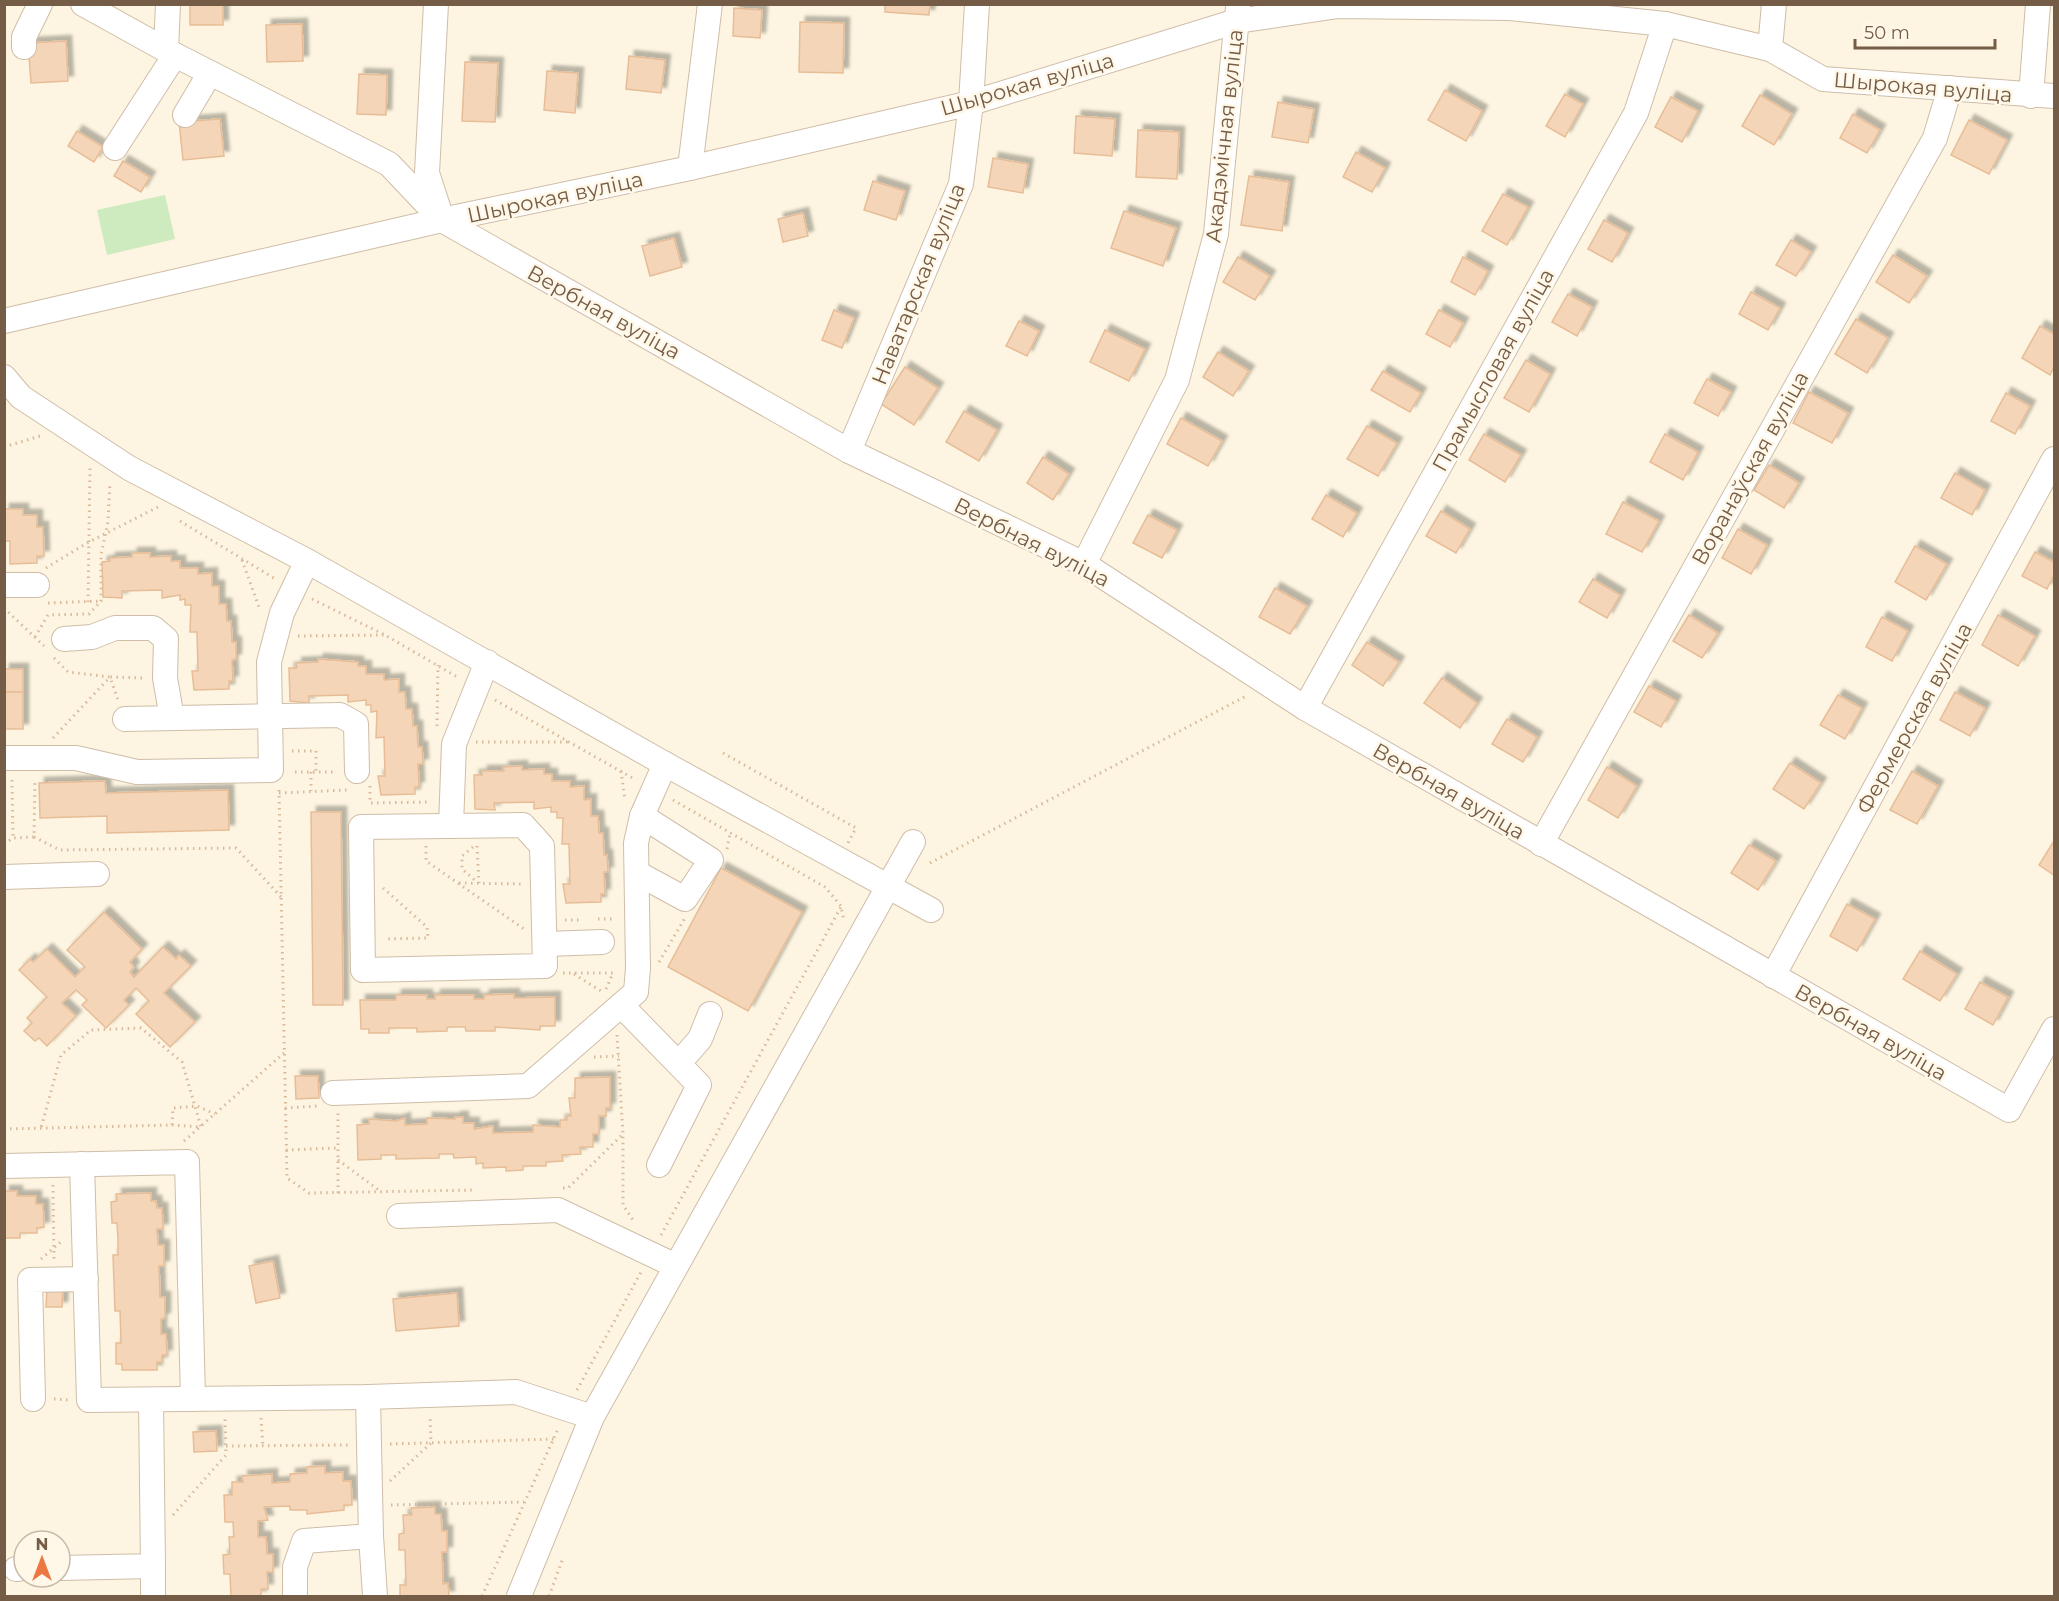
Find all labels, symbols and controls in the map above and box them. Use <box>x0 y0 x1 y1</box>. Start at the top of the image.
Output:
scale bar <box>1855 12 1994 50</box>
text: 50 m <box>1864 22 1910 44</box>
street label: Акадэмічная вуліца <box>1200 28 1248 244</box>
street label: Шырокая вуліца <box>937 47 1117 121</box>
street label: Шырокая вуліца <box>1833 67 2013 107</box>
street label: Шырокая вуліца <box>465 166 645 228</box>
street label: Наватарская вуліца <box>866 180 970 388</box>
street label: Вербная вуліца <box>523 260 685 364</box>
street label: Прамысловая вуліца <box>1427 264 1559 476</box>
street label: Воранаўская вуліца <box>1686 367 1814 569</box>
street label: Вербная вуліца <box>950 492 1114 592</box>
street label: Фермерская вуліца <box>1851 618 1977 818</box>
street label: Вербная вуліца <box>1369 737 1529 845</box>
street label: Вербная вуліца <box>1791 978 1951 1086</box>
north arrow <box>12 1529 72 1589</box>
text: N <box>36 1535 48 1554</box>

